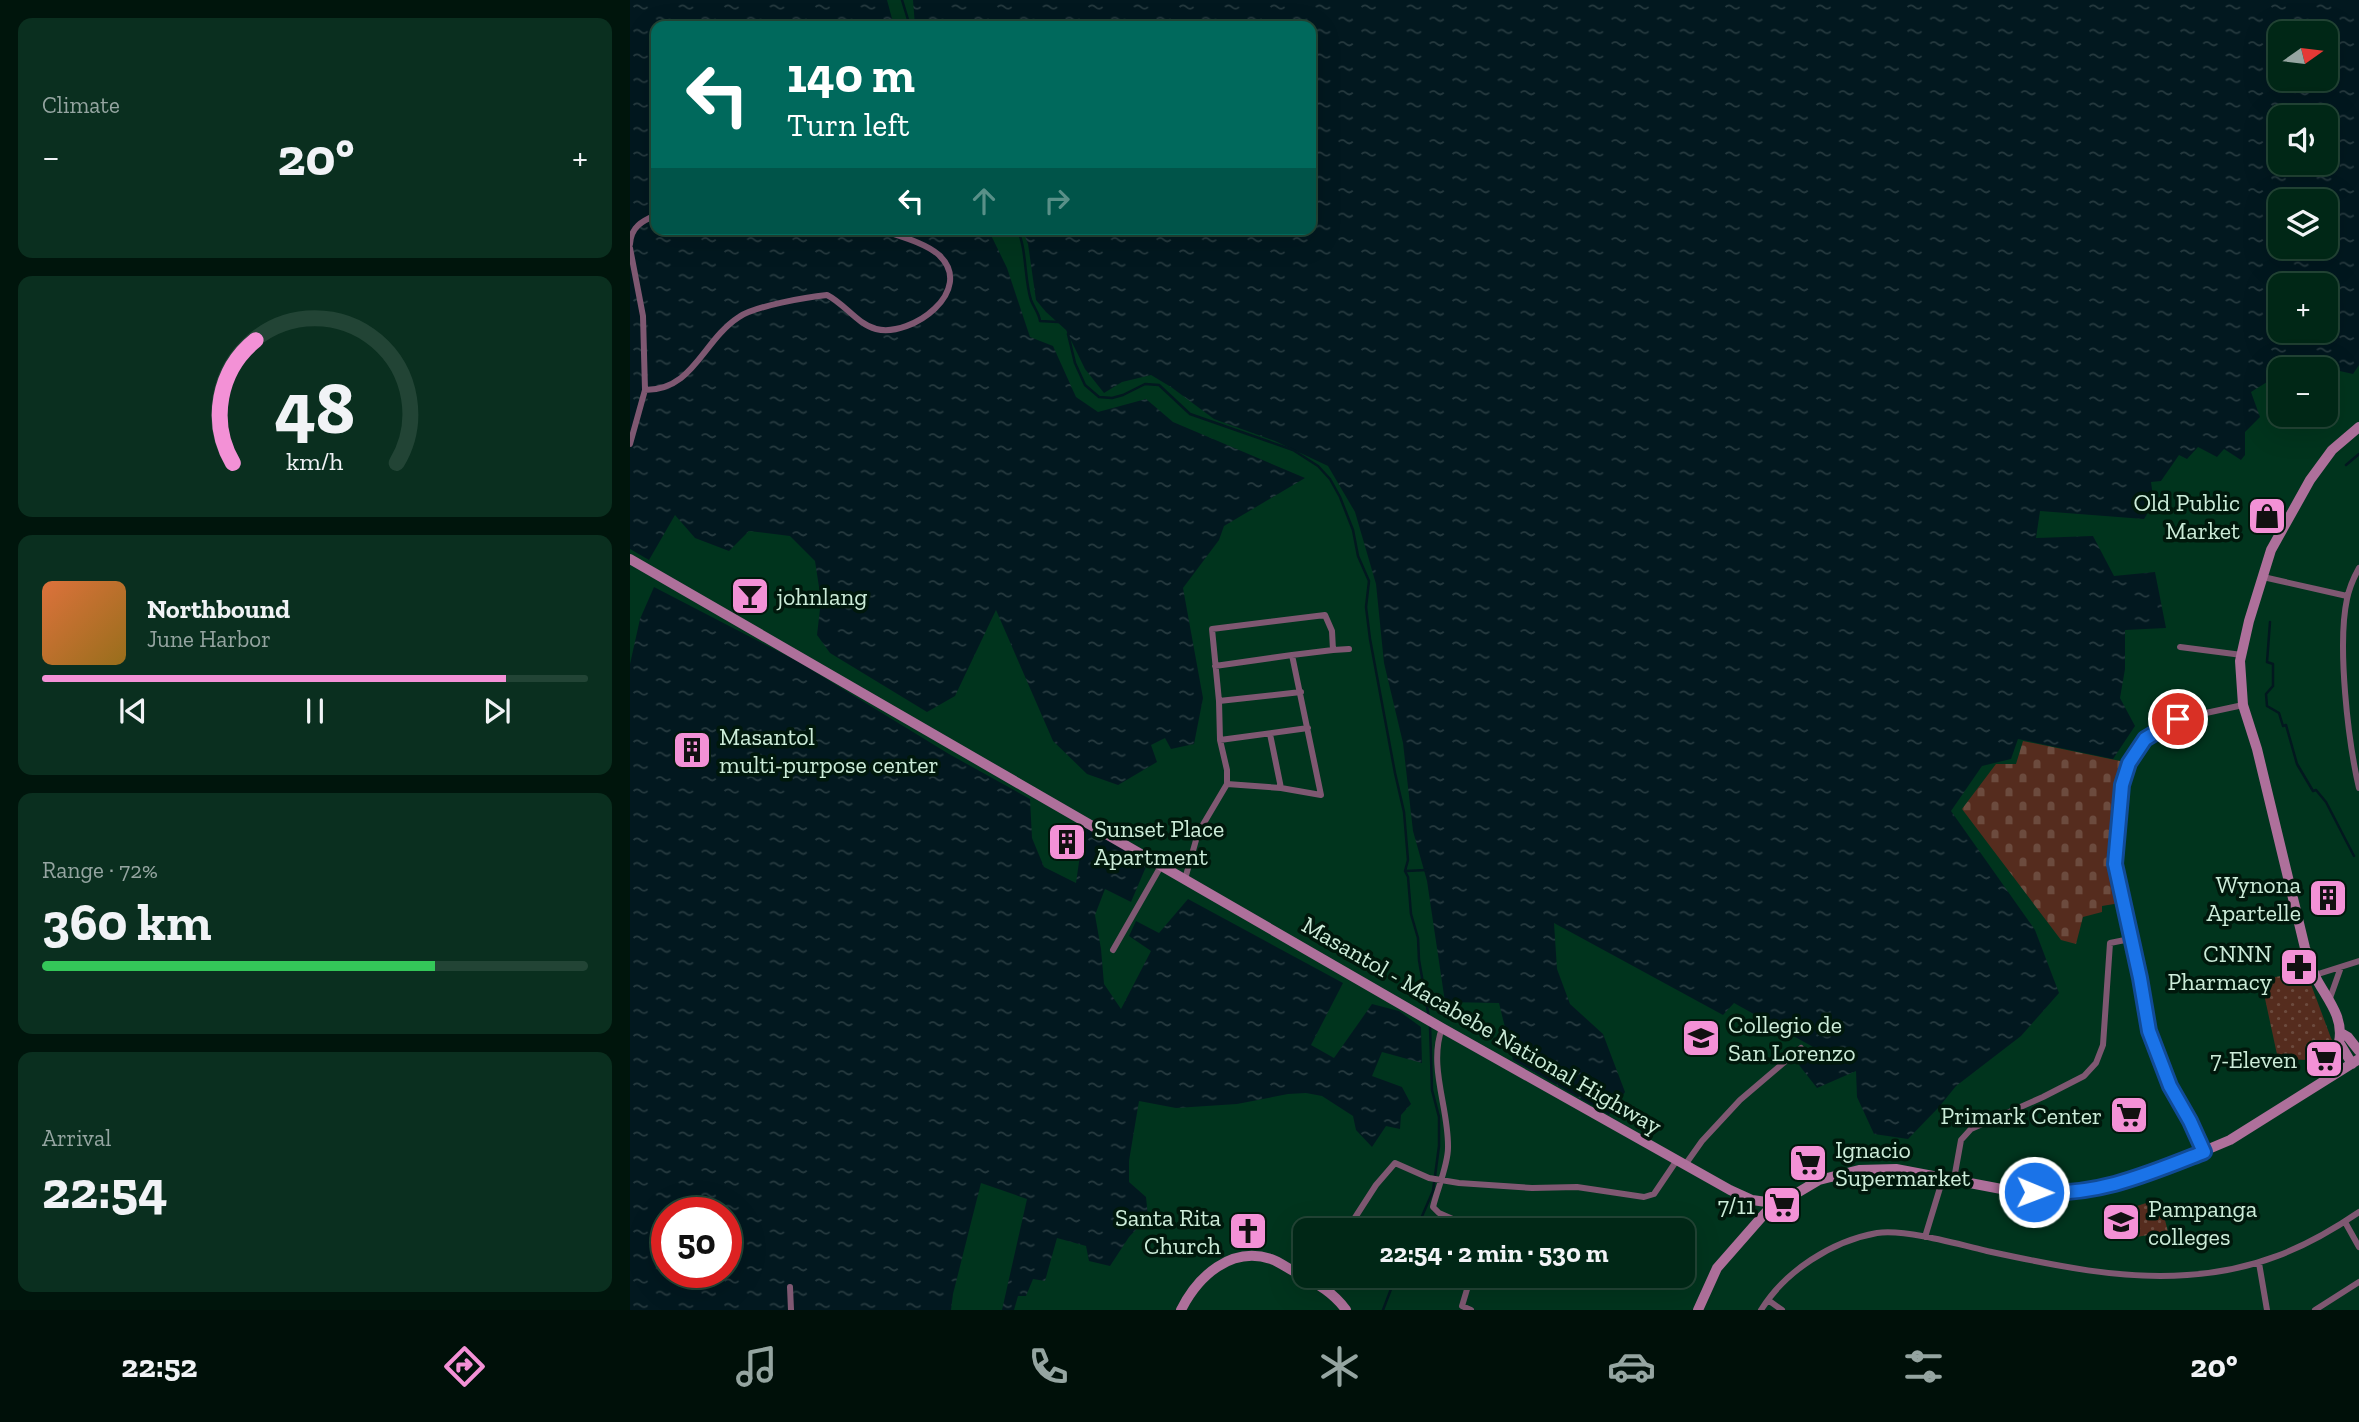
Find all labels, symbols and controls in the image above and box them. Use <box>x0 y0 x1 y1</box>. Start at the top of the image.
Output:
north arrow <box>2268 21 2338 91</box>
map controls <box>2268 21 2338 427</box>
text: 140 m <box>787 46 915 105</box>
icon: left <box>672 49 763 140</box>
text: Climate <box>42 91 120 119</box>
button: sound <box>2268 105 2338 175</box>
text: Turn left <box>787 106 909 144</box>
text: 20° <box>278 126 354 188</box>
text: − <box>42 134 60 180</box>
text: + <box>572 134 588 180</box>
icon: left <box>892 182 930 220</box>
icon: ahead <box>965 182 1003 220</box>
icon: right <box>1038 182 1076 220</box>
button: layers <box>2268 189 2338 259</box>
button: + <box>2268 273 2338 343</box>
button: − <box>2268 357 2338 427</box>
text: 48 <box>275 364 355 452</box>
text: km/h <box>286 445 344 475</box>
place label: Old Public Market <box>2134 488 2240 545</box>
shop icon: Old Public Market <box>2246 495 2288 537</box>
bar icon: johnlang <box>729 575 771 617</box>
place label: johnlang <box>776 582 867 611</box>
text: Northbound <box>147 593 290 625</box>
text: June Harbor <box>147 625 271 653</box>
pin <box>2148 689 2208 749</box>
icon: previous <box>114 692 152 730</box>
icon: pause <box>296 692 334 730</box>
icon: next <box>478 692 516 730</box>
icon: arrive <box>2159 700 2197 738</box>
place label: Masantol multi-purpose center <box>719 722 939 779</box>
building icon: Masantol multi-purpose center <box>671 729 713 771</box>
place label: Sunset Place Apartment <box>1094 814 1224 871</box>
building icon: Sunset Place Apartment <box>1046 821 1088 863</box>
text: Range · 72% <box>42 856 158 884</box>
place label: Wynona Apartelle <box>2206 870 2301 927</box>
building icon: Wynona Apartelle <box>2307 877 2349 919</box>
text: 360 km <box>42 891 212 953</box>
street label: Masantol - Macabebe National Highway <box>1297 910 1668 1141</box>
place label: CNNN Pharmacy <box>2167 939 2273 996</box>
pharmacy icon: CNNN Pharmacy <box>2278 946 2320 988</box>
place label: Collegio de San Lorenzo <box>1728 1010 1856 1067</box>
school or university icon: Collegio de San Lorenzo <box>1680 1017 1722 1059</box>
supermarket icon: 7-Eleven <box>2303 1038 2345 1080</box>
place label: 7-Eleven <box>2210 1045 2297 1074</box>
supermarket icon: Primark Center <box>2108 1094 2150 1136</box>
place label: Primark Center <box>1940 1101 2102 1130</box>
text: Arrival <box>42 1124 111 1152</box>
place label: Ignacio Supermarket <box>1835 1135 1970 1192</box>
supermarket icon: Ignacio Supermarket <box>1787 1142 1829 1184</box>
position arrow <box>1997 1155 2071 1229</box>
text: 22:54 <box>42 1159 168 1221</box>
supermarket icon: 7/11 <box>1761 1184 1803 1226</box>
place label: 7/11 <box>1718 1191 1755 1220</box>
place label: Pampanga colleges <box>2148 1194 2258 1251</box>
speed limit sign: 50 <box>651 1197 742 1288</box>
school or university icon: Pampanga colleges <box>2100 1201 2142 1243</box>
place label: Santa Rita Church <box>1115 1203 1222 1260</box>
church icon: Santa Rita Church <box>1227 1210 1269 1252</box>
text: 22:54 · 2 min · 530 m <box>1379 1237 1609 1269</box>
icon: directions <box>440 1342 489 1391</box>
icon: music <box>732 1342 781 1391</box>
icon: phone <box>1024 1342 1073 1391</box>
icon: climate <box>1315 1342 1364 1391</box>
icon: car <box>1607 1342 1656 1391</box>
icon: filters <box>1899 1342 1948 1391</box>
text: 22:52 <box>121 1347 198 1385</box>
text: 20° <box>2190 1347 2238 1385</box>

